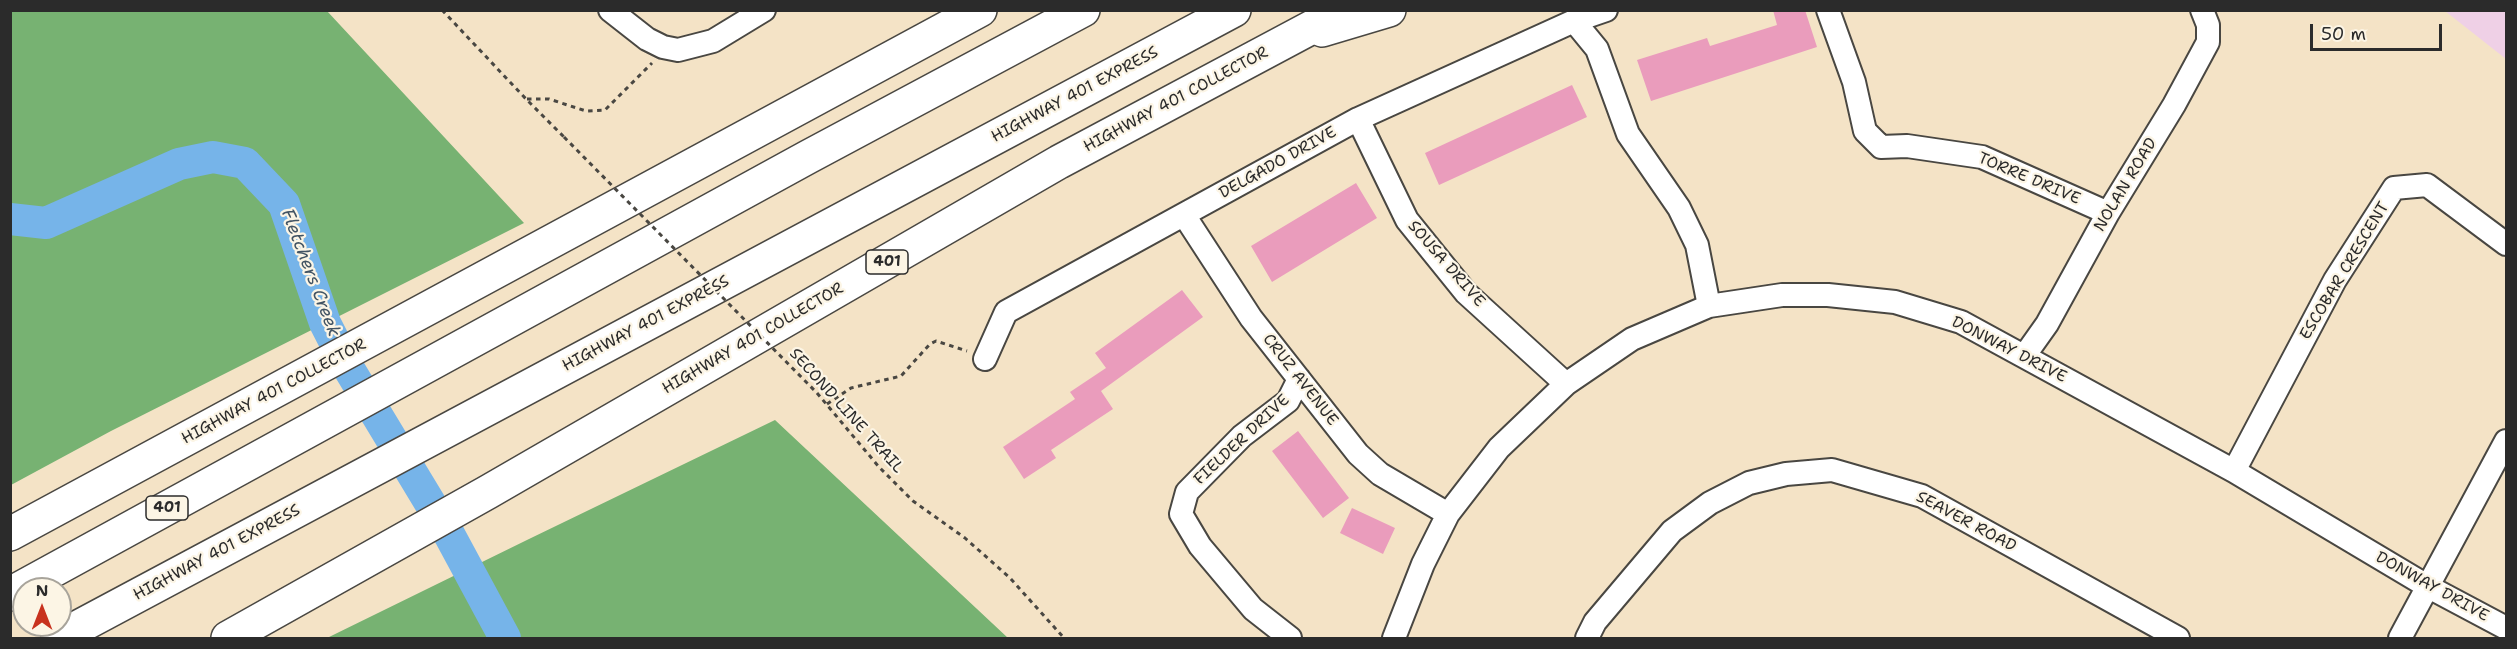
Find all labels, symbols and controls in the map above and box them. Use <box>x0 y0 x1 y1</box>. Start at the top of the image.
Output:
scale bar <box>2313 12 2445 50</box>
text: 50 m <box>2321 22 2366 46</box>
street label: HIGHWAY 401 EXPRESS <box>988 43 1162 147</box>
street label: HIGHWAY 401 COLLECTOR <box>1081 43 1271 157</box>
street label: DELGADO DRIVE <box>1216 123 1340 203</box>
street label: NOLAN ROAD <box>2091 135 2161 235</box>
street label: TORRE DRIVE <box>1975 149 2083 209</box>
street label: ESCOBAR CRESCENT <box>2296 199 2394 343</box>
water label: Fletchers Creek <box>276 206 344 340</box>
street label: SOUSA DRIVE <box>1403 217 1489 311</box>
road number: 401 <box>866 250 908 274</box>
street label: HIGHWAY 401 EXPRESS <box>559 272 733 376</box>
street label: HIGHWAY 401 COLLECTOR <box>659 279 847 399</box>
street label: DONWAY DRIVE <box>1948 313 2070 387</box>
street label: CRUZ AVENUE <box>1258 330 1342 430</box>
street label: HIGHWAY 401 COLLECTOR <box>179 335 369 449</box>
street label: SECOND LINE TRAIL <box>785 345 907 477</box>
street label: FIELDER DRIVE <box>1190 391 1294 489</box>
street label: SEAVER ROAD <box>1913 488 2019 556</box>
road number: 401 <box>146 496 188 520</box>
street label: HIGHWAY 401 EXPRESS <box>130 501 304 605</box>
street label: DONWAY DRIVE <box>2372 548 2492 626</box>
north arrow <box>12 577 72 637</box>
text: N <box>36 580 48 601</box>

